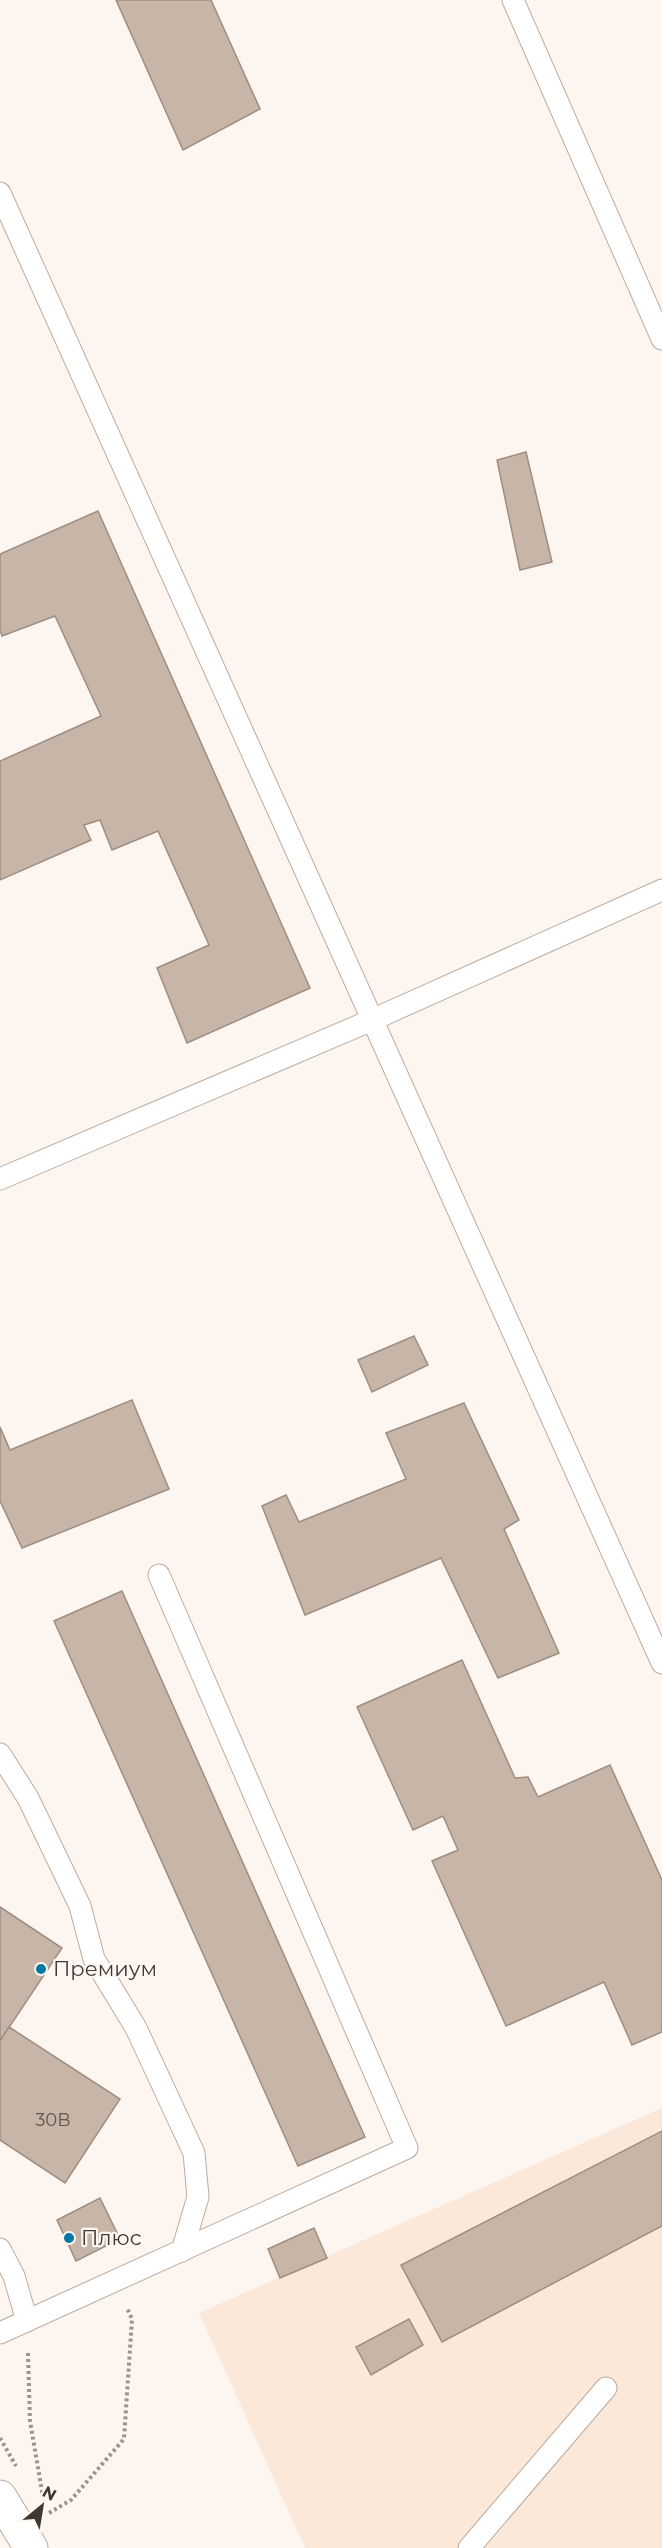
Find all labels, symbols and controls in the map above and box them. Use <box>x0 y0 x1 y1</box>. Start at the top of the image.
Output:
place label: Премиум <box>53 1956 157 1981</box>
marker: Премиум <box>34 1962 48 1976</box>
house number: 30В <box>35 2109 71 2131</box>
place label: Плюс <box>81 2225 142 2250</box>
marker: Плюс <box>62 2231 76 2245</box>
north arrow <box>12 2476 72 2536</box>
text: N <box>39 2482 60 2505</box>

